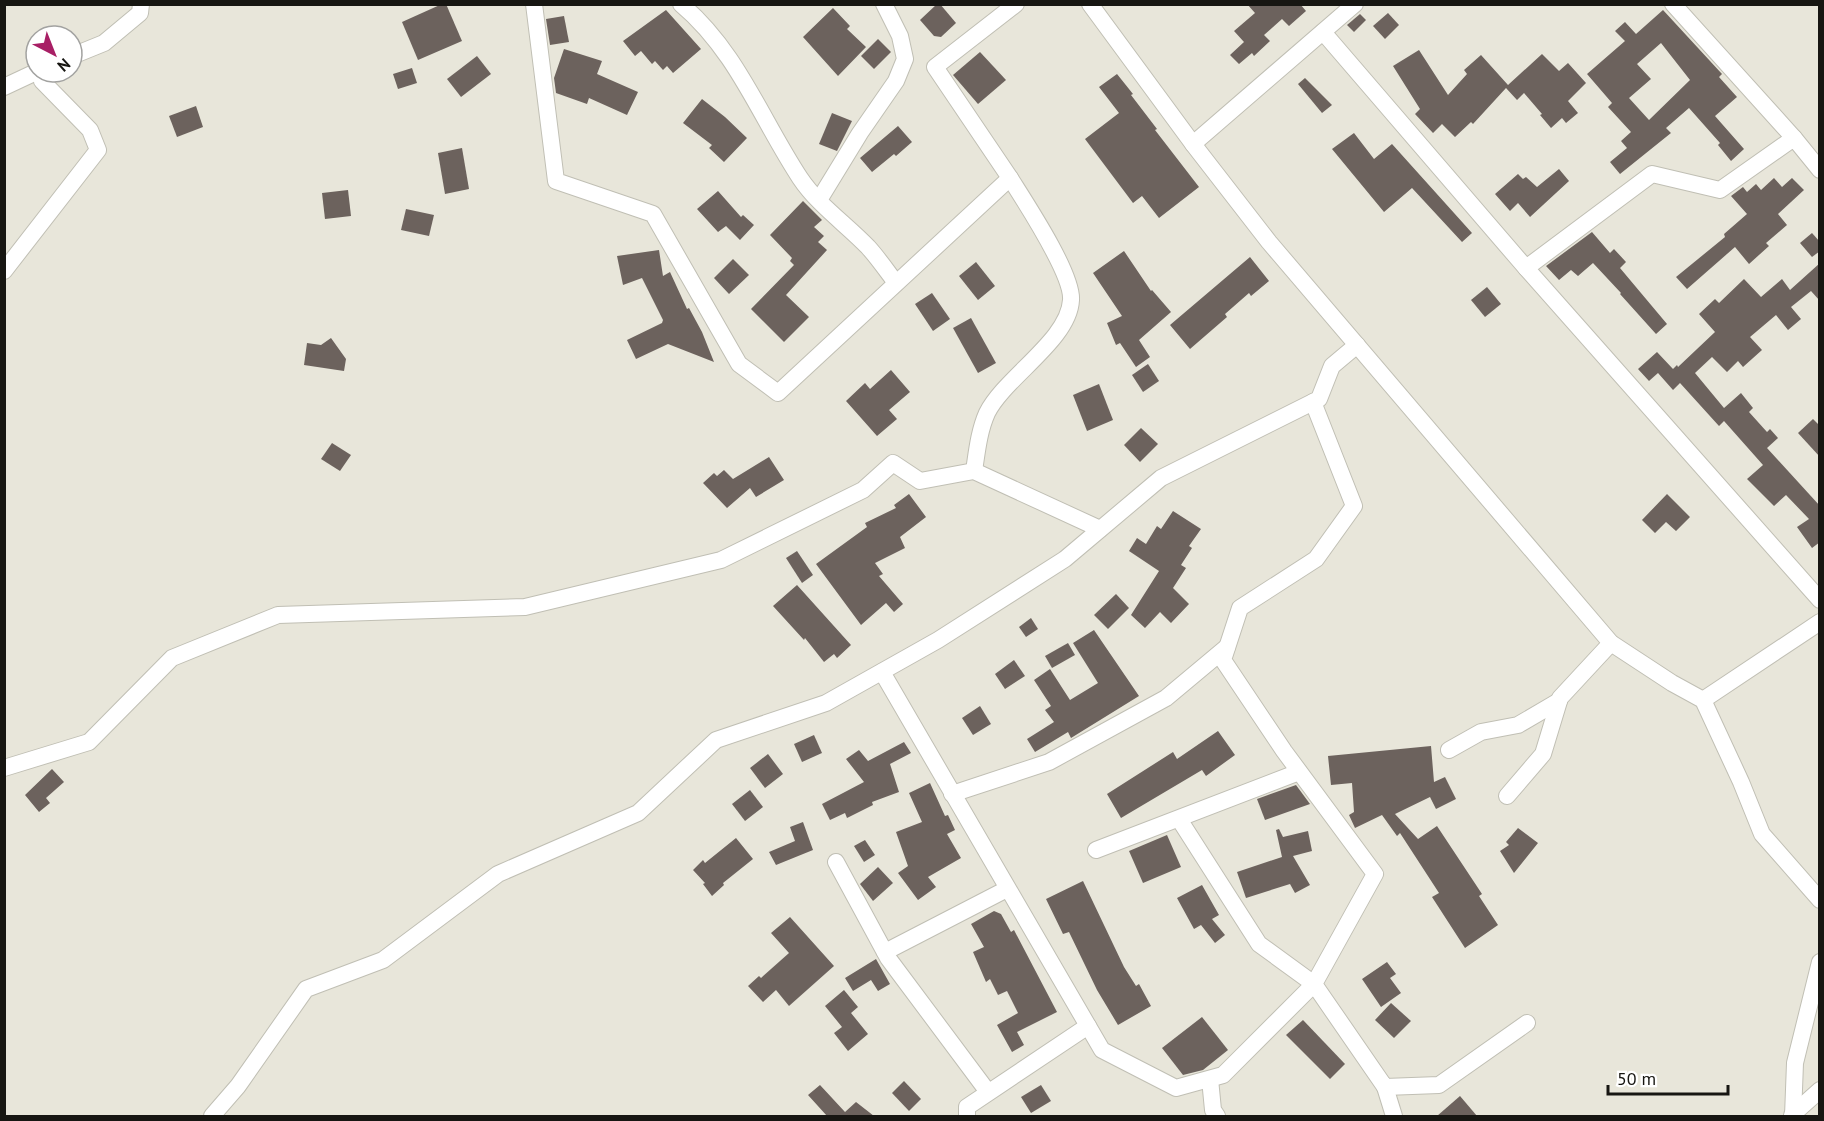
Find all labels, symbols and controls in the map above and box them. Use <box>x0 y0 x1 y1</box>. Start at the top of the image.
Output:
north arrow <box>24 24 84 84</box>
text: N <box>53 54 75 76</box>
scale bar <box>1608 1058 1728 1096</box>
text: 50 m <box>1617 1067 1656 1090</box>

